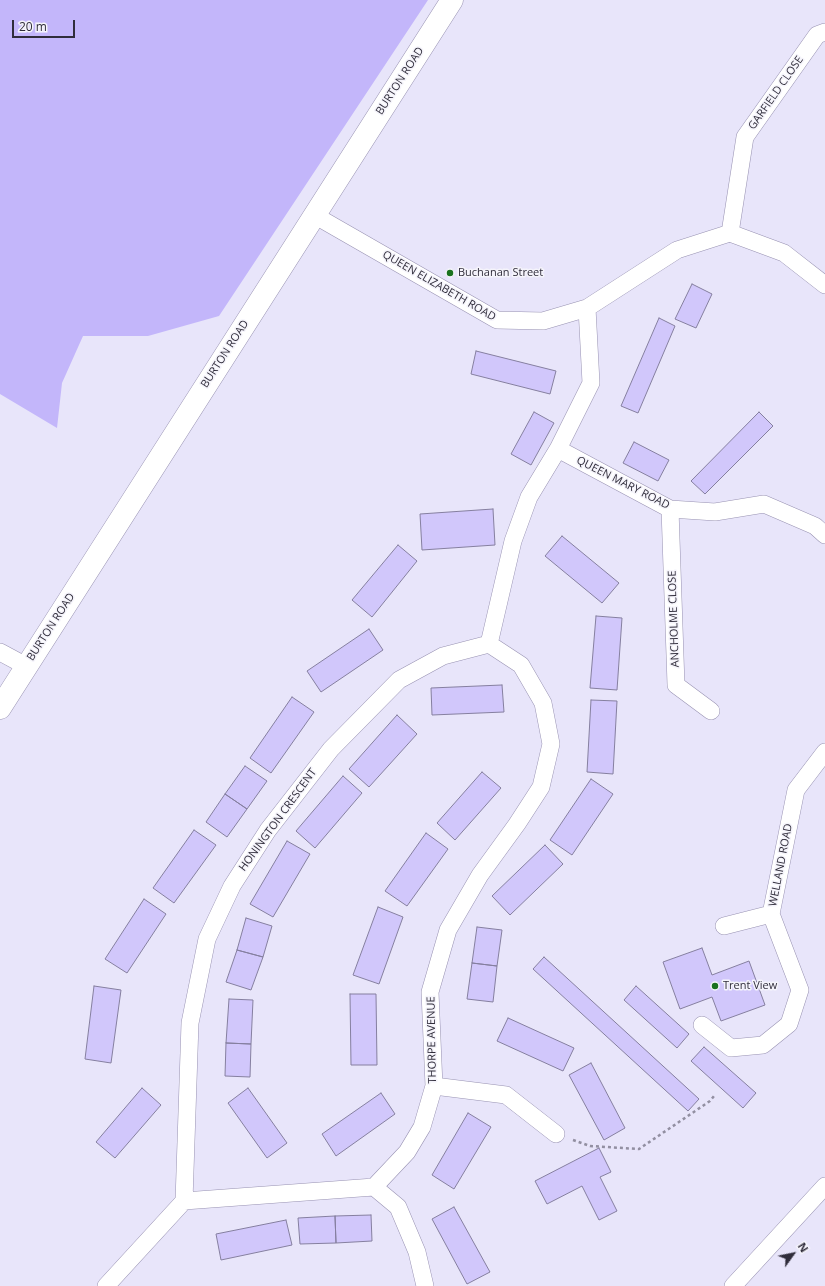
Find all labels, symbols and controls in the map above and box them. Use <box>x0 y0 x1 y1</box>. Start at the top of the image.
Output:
scale bar <box>14 12 77 38</box>
text: 20 m <box>19 18 47 35</box>
street label: BURTON ROAD <box>373 45 427 117</box>
street label: GARFIELD CLOSE <box>746 54 806 132</box>
street label: QUEEN ELIZABETH ROAD <box>380 248 498 324</box>
place label: Buchanan Street <box>458 266 543 280</box>
marker: Buchanan Street <box>445 268 455 278</box>
street label: BURTON ROAD <box>198 318 252 390</box>
street label: QUEEN MARY ROAD <box>574 454 672 512</box>
street label: ANCHOLME CLOSE <box>666 570 682 668</box>
street label: BURTON ROAD <box>24 591 78 663</box>
street label: HONINGTON CRESCENT <box>236 766 320 874</box>
street label: WELLAND ROAD <box>766 822 796 908</box>
place label: Trent View <box>723 979 777 993</box>
marker: Trent View <box>710 981 720 991</box>
street label: THORPE AVENUE <box>425 996 439 1084</box>
north arrow <box>773 1234 813 1274</box>
text: N <box>795 1239 812 1255</box>

